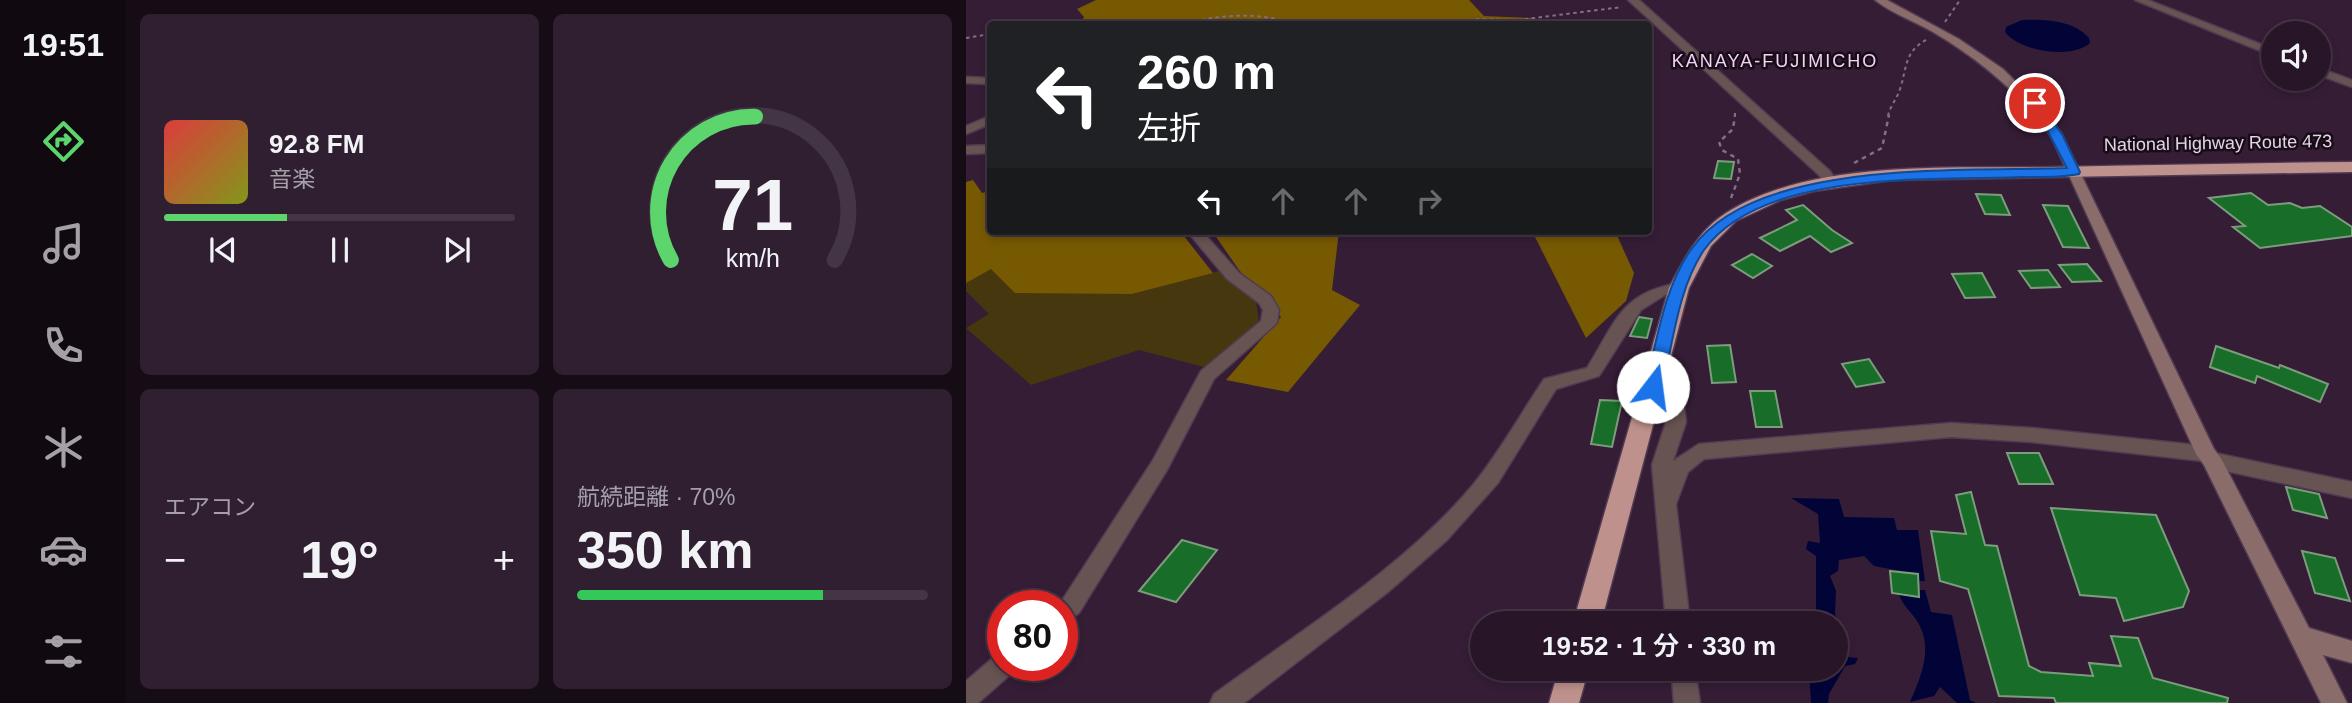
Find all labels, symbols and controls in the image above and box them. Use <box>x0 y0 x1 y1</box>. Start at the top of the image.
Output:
map controls <box>2261 21 2331 91</box>
button: sound <box>2261 21 2331 91</box>
text: 19:51 <box>22 27 104 63</box>
text: 260 m <box>1137 45 1276 99</box>
icon: left <box>1022 49 1113 140</box>
district label: KANAYA-FUJIMICHO <box>1672 51 1878 71</box>
pin <box>2005 73 2065 133</box>
icon: arrive <box>2016 84 2054 122</box>
text: 左折 <box>1137 110 1201 146</box>
icon: directions <box>39 117 88 166</box>
text: 92.8 FM <box>269 129 364 159</box>
street label: National Highway Route 473 <box>2104 131 2332 155</box>
text: 71 <box>712 165 793 246</box>
text: 音楽 <box>269 166 315 192</box>
icon: left <box>1191 182 1229 220</box>
icon: ahead <box>1264 182 1302 220</box>
icon: ahead <box>1337 182 1375 220</box>
icon: right <box>1410 182 1448 220</box>
icon: music <box>39 219 88 268</box>
icon: previous <box>204 231 242 269</box>
icon: pause <box>321 231 359 269</box>
icon: next <box>438 231 476 269</box>
text: km/h <box>725 244 780 272</box>
icon: phone <box>39 321 88 370</box>
position arrow <box>1616 350 1690 424</box>
icon: climate <box>39 423 88 472</box>
text: 航続距離 · 70% <box>577 484 735 510</box>
text: エアコン <box>164 494 256 520</box>
text: 350 km <box>577 521 753 579</box>
icon: car <box>39 525 88 574</box>
text: 19° <box>300 531 379 589</box>
text: − <box>164 539 186 581</box>
text: + <box>493 539 515 581</box>
speed limit sign: 80 <box>987 590 1078 681</box>
icon: filters <box>39 627 88 676</box>
text: 19:52 · 1 分 · 330 m <box>1542 631 1776 661</box>

